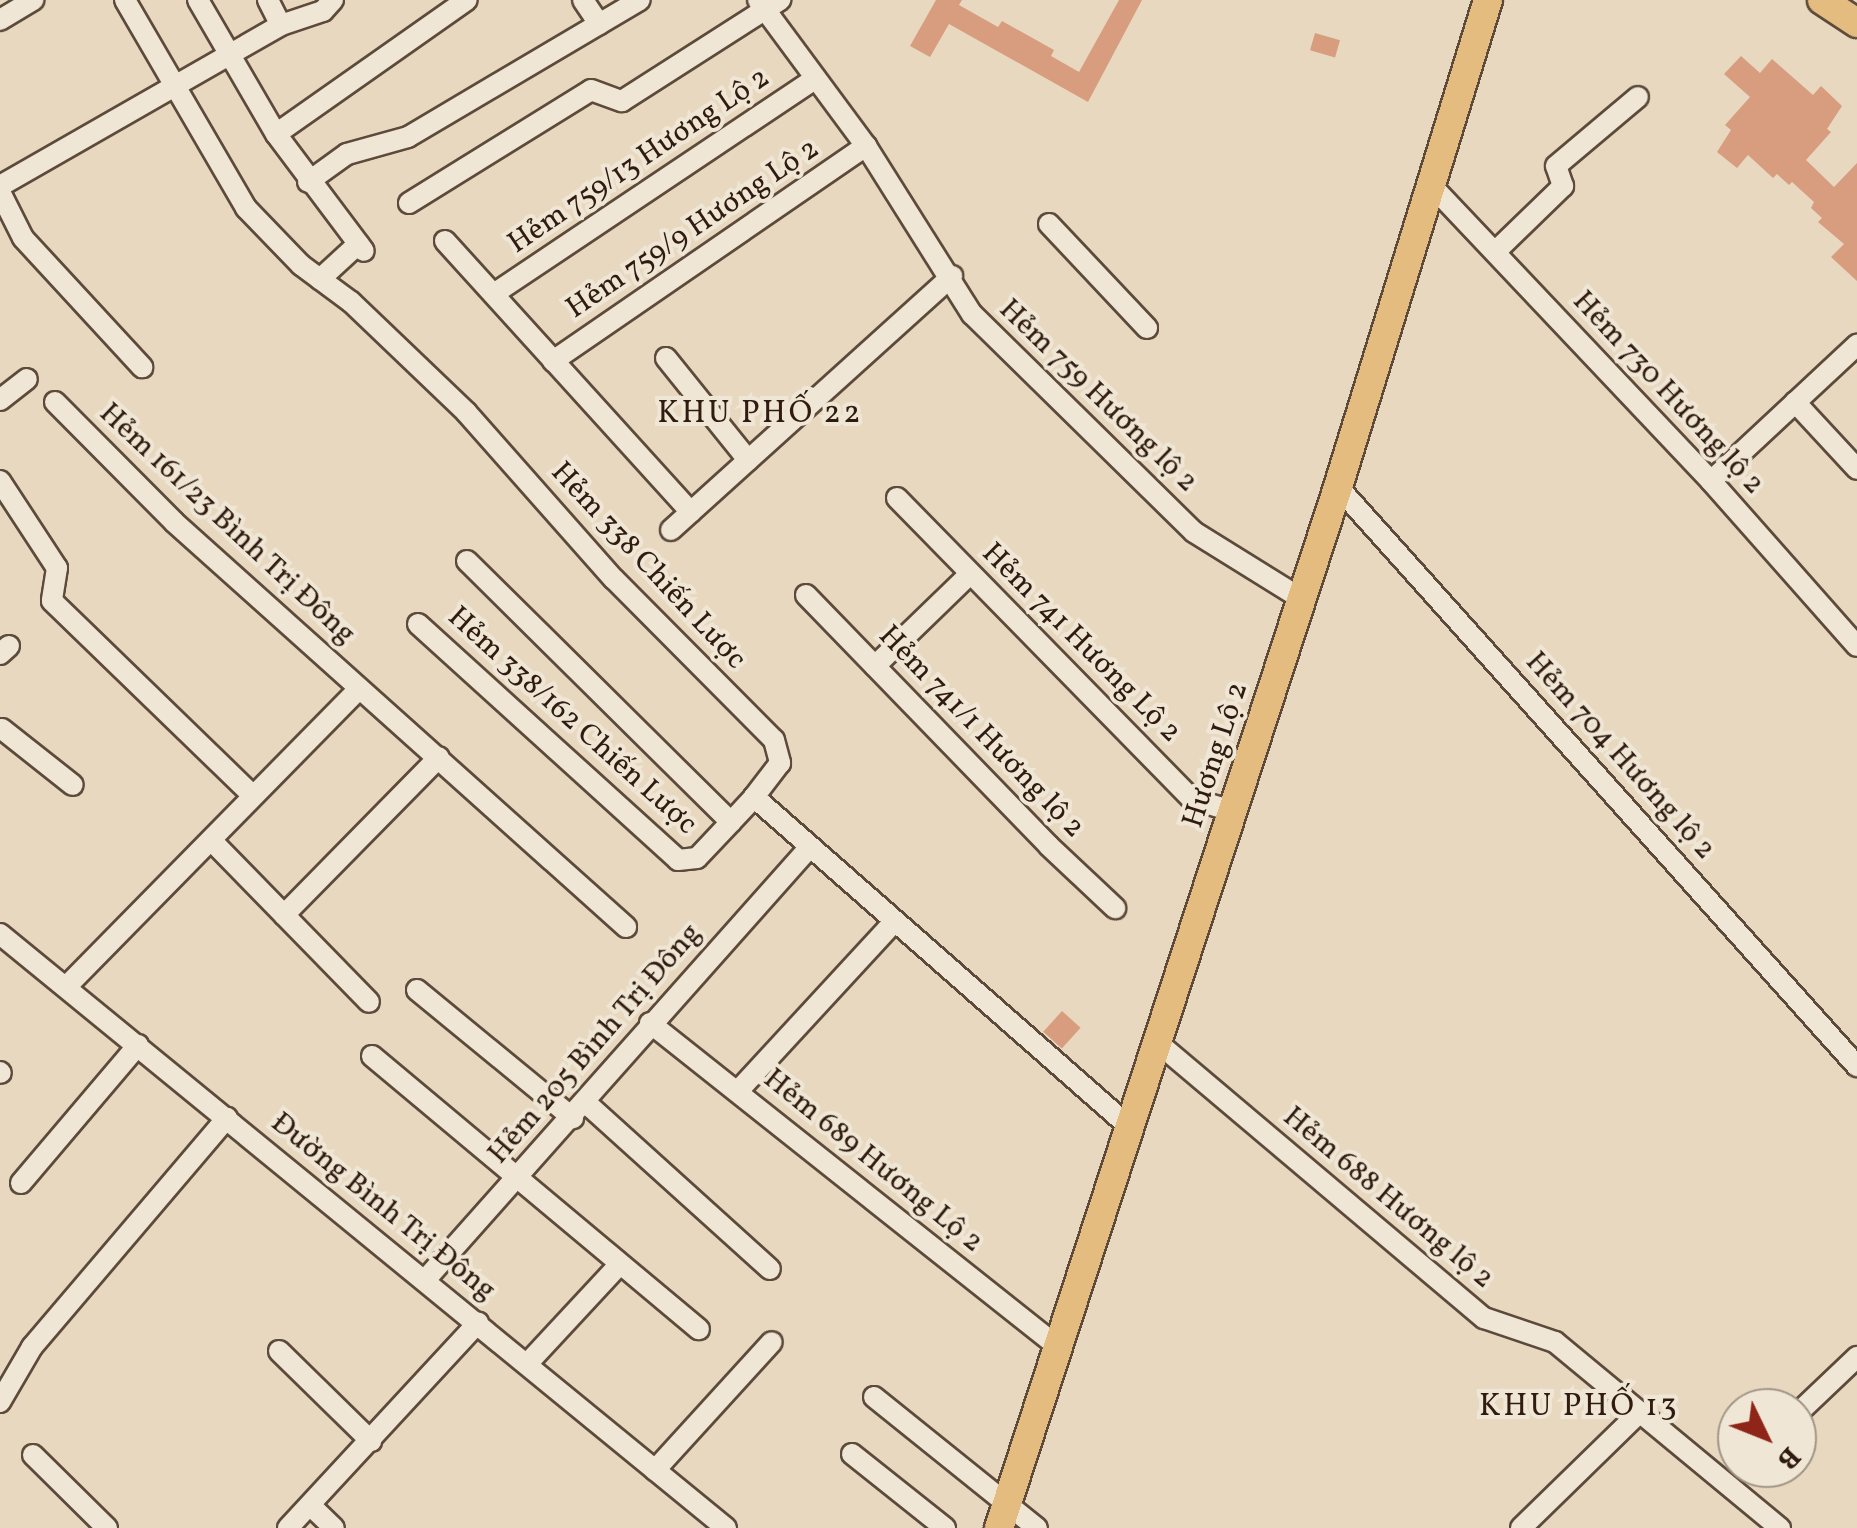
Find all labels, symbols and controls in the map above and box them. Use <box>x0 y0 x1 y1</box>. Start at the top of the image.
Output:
street label: Hẻm 759/13 Hương Lộ 2 <box>501 60 777 262</box>
street label: Hẻm 759/9 Hương Lộ 2 <box>560 131 826 327</box>
street label: Hẻm 730 Hương lộ 2 <box>1564 284 1772 502</box>
street label: Hẻm 759 Hương lộ 2 <box>991 292 1205 500</box>
street label: Hẻm 161/23 Bình Trị Đông <box>91 395 363 653</box>
district label: KHU PHỐ 22 <box>657 395 863 433</box>
street label: Hẻm 338 Chiến Lược <box>543 455 753 677</box>
street label: Hẻm 741 Hương Lộ 2 <box>974 536 1188 750</box>
street label: Hẻm 338/162 Chiến Lược <box>440 599 704 843</box>
street label: Hẻm 741/1 Hương lộ 2 <box>870 618 1092 846</box>
street label: Hẻm 704 Hương lộ 2 <box>1517 645 1723 867</box>
street label: Hương Lộ 2 <box>1176 678 1256 832</box>
street label: Hẻm 205 Bình Trị Đông <box>480 916 710 1172</box>
street label: Hẻm 689 Hương Lộ 2 <box>756 1061 990 1261</box>
street label: Hẻm 688 Hương lộ 2 <box>1275 1099 1501 1297</box>
street label: Đường Bình Trị Đông <box>263 1105 503 1309</box>
district label: KHU PHỐ 13 <box>1479 1388 1679 1426</box>
north arrow <box>1717 1388 1817 1488</box>
text: B <box>1767 1437 1809 1478</box>

